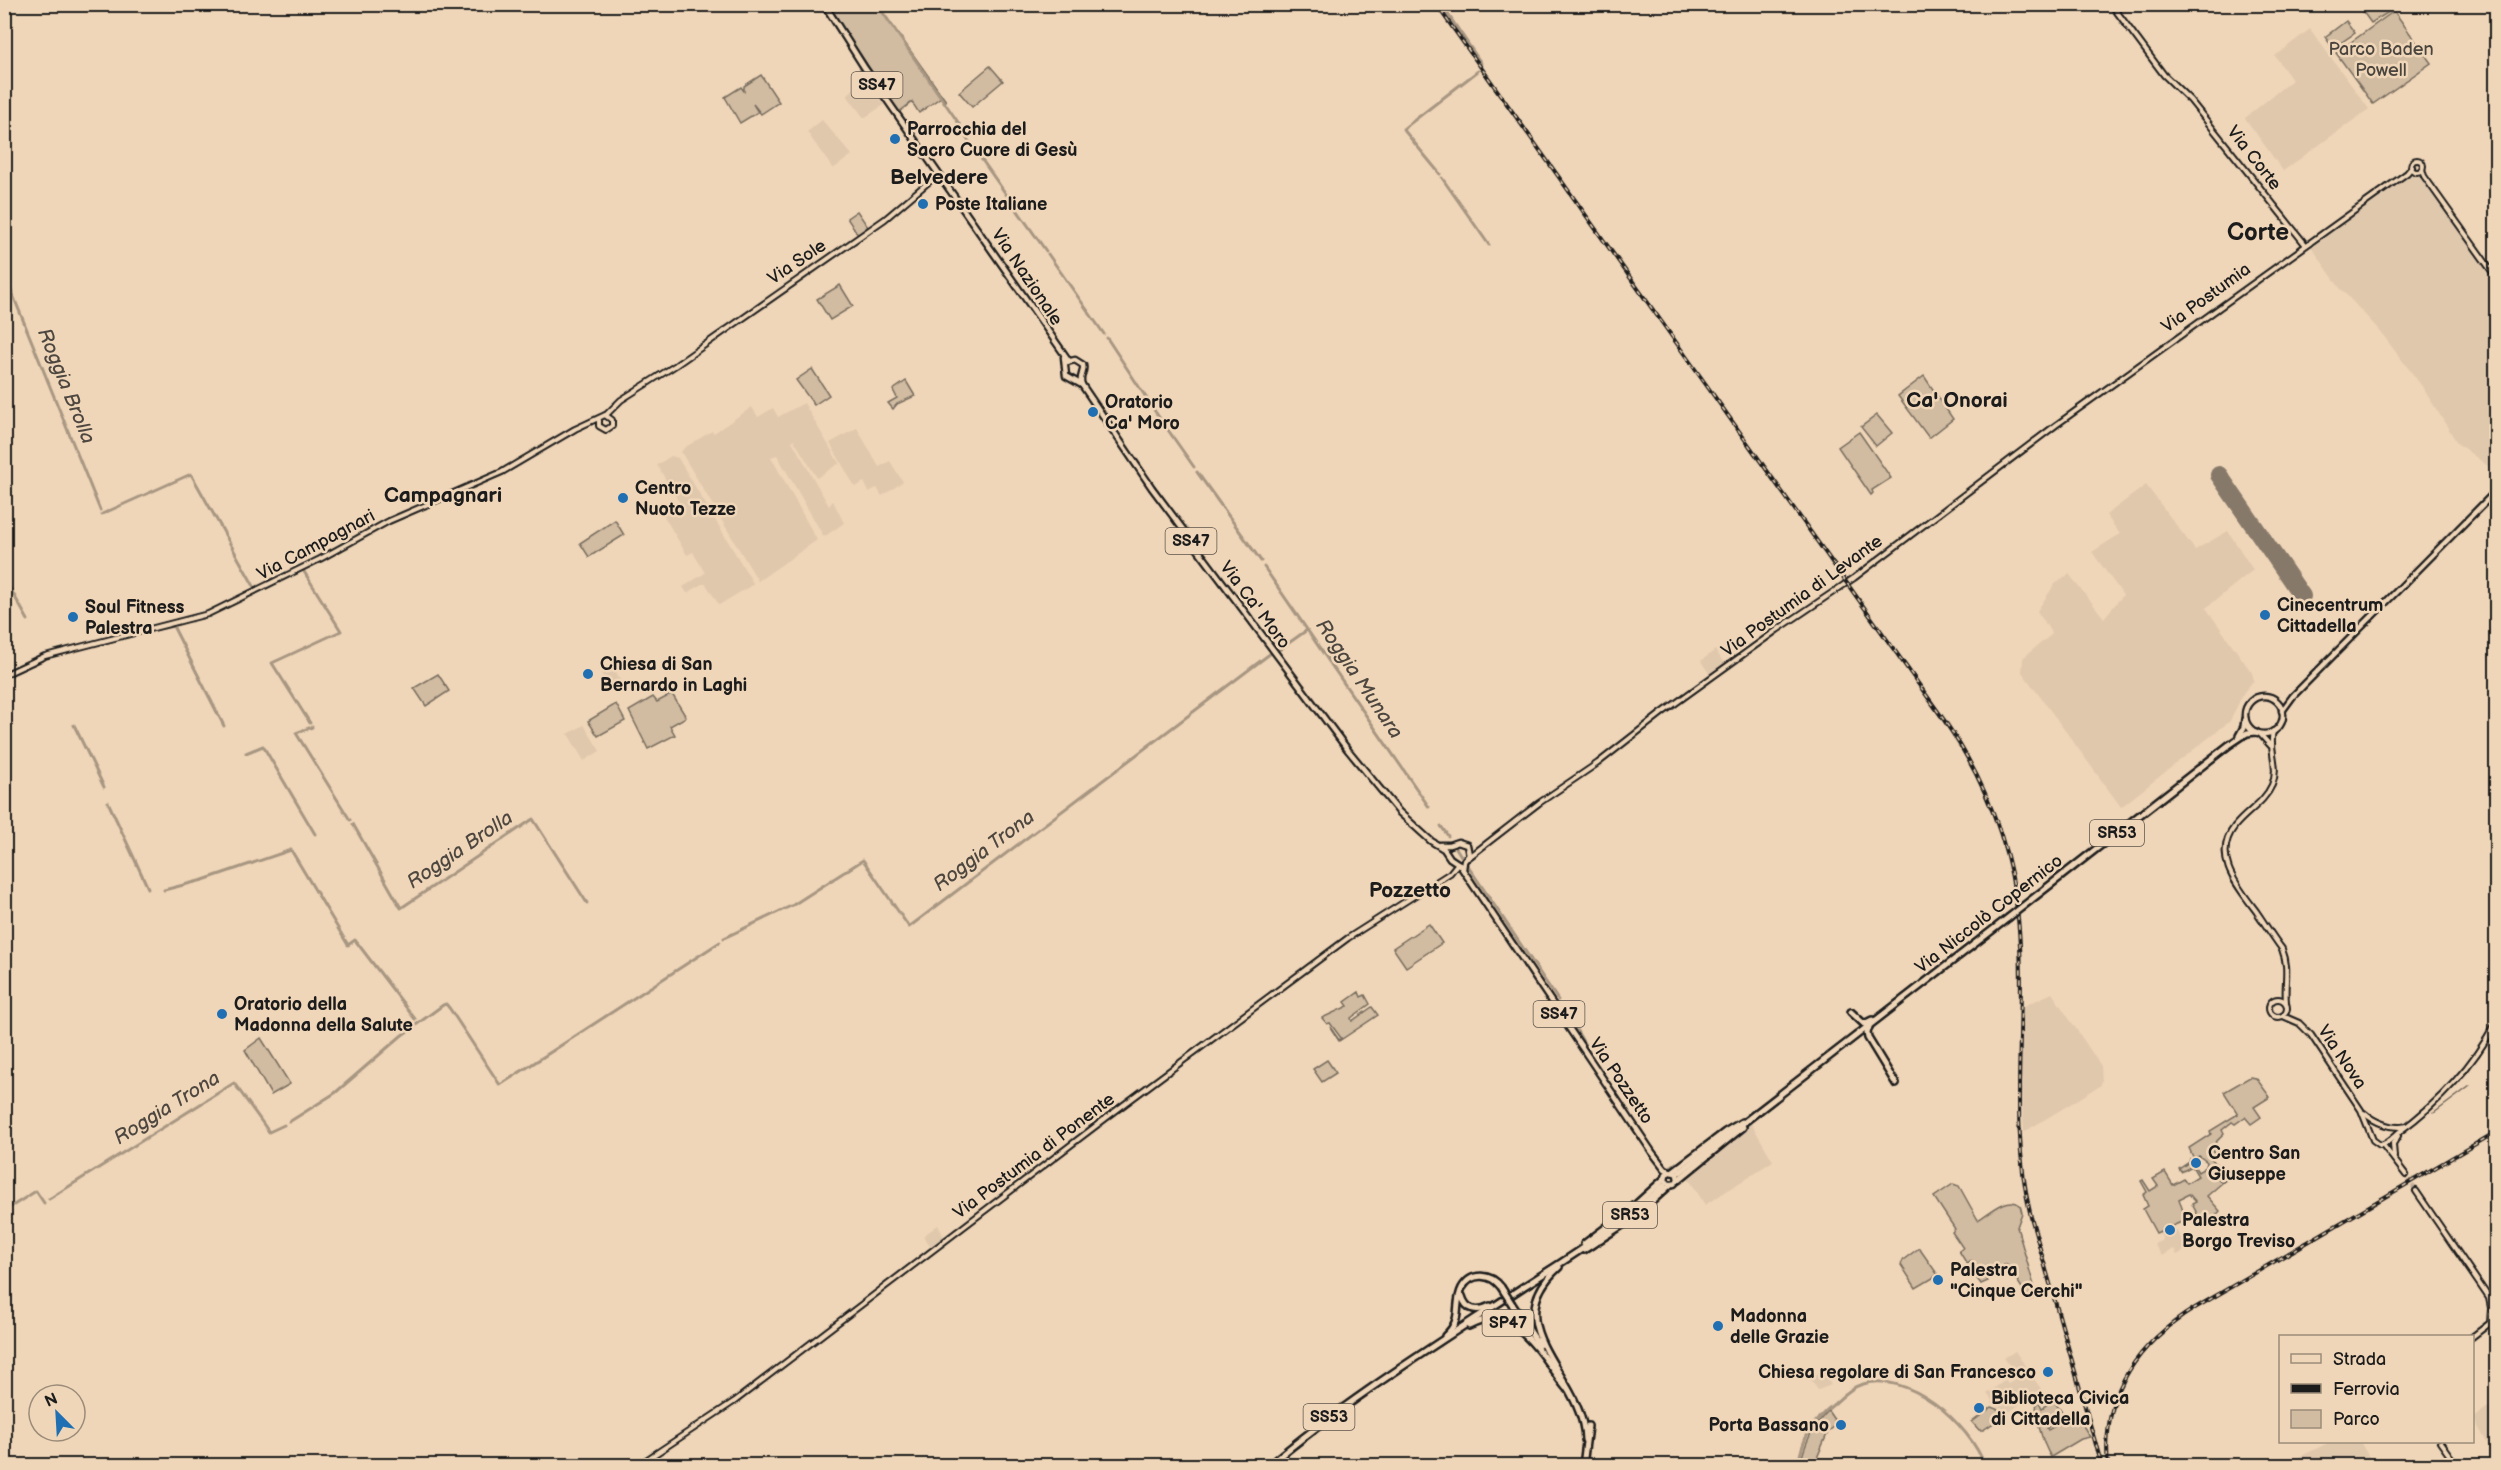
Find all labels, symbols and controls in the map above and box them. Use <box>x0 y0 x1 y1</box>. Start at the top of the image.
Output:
park label: Parco Baden Powell <box>2328 39 2434 81</box>
road number: SS47 <box>852 72 902 98</box>
place label: Parrocchia del Sacro Cuore di Gesù <box>907 119 1077 161</box>
street label: Via Corte <box>2222 122 2286 195</box>
marker: Parrocchia del Sacro Cuore di Gesù <box>888 132 902 146</box>
district label: Belvedere <box>890 165 988 190</box>
place label: Poste Italiane <box>935 194 1047 215</box>
marker: Poste Italiane <box>916 197 930 211</box>
district label: Corte <box>2227 218 2289 247</box>
street label: Via Nazionale <box>987 225 1067 330</box>
street label: Via Sole <box>764 235 830 289</box>
street label: Via Postumia <box>2157 259 2255 337</box>
water label: Roggia Brolla <box>32 325 100 447</box>
district label: Ca' Onorai <box>1906 388 2008 413</box>
place label: Oratorio Ca' Moro <box>1105 392 1180 434</box>
marker: Oratorio Ca' Moro <box>1086 405 1100 419</box>
place label: Centro Nuoto Tezze <box>635 478 736 520</box>
district label: Campagnari <box>384 483 502 508</box>
marker: Centro Nuoto Tezze <box>616 491 630 505</box>
street label: Via Campagnari <box>254 505 378 585</box>
road number: SS47 <box>1166 528 1216 554</box>
street label: Via Postumia di Levante <box>1717 530 1887 661</box>
street label: Via Ca' Moro <box>1215 557 1295 653</box>
place label: Cinecentrum Cittadella <box>2277 595 2383 637</box>
place label: Soul Fitness Palestra <box>85 597 185 639</box>
marker: Cinecentrum Cittadella <box>2258 608 2272 622</box>
marker: Soul Fitness Palestra <box>66 610 80 624</box>
water label: Roggia Munara <box>1310 615 1408 743</box>
place label: Chiesa di San Bernardo in Laghi <box>600 654 747 696</box>
marker: Chiesa di San Bernardo in Laghi <box>581 667 595 681</box>
water label: Roggia Trona <box>929 805 1039 897</box>
water label: Roggia Brolla <box>403 806 517 894</box>
road number: SR53 <box>2090 820 2144 846</box>
street label: Via Niccolò Copernico <box>1911 850 2067 978</box>
district label: Pozzetto <box>1369 878 1451 903</box>
place label: Oratorio della Madonna della Salute <box>234 994 413 1036</box>
road number: SS47 <box>1534 1001 1584 1027</box>
marker: Oratorio della Madonna della Salute <box>215 1007 229 1021</box>
street label: Via Nova <box>2313 1021 2371 1093</box>
street label: Via Pozzetto <box>1584 1034 1658 1128</box>
water label: Roggia Trona <box>110 1066 224 1150</box>
street label: Via Postumia di Ponente <box>949 1088 1119 1224</box>
place label: Centro San Giuseppe <box>2208 1143 2300 1185</box>
marker: Centro San Giuseppe <box>2189 1156 2203 1170</box>
road number: SR53 <box>1603 1202 1657 1228</box>
place label: Palestra Borgo Treviso <box>2182 1210 2295 1252</box>
marker: Palestra Borgo Treviso <box>2163 1223 2177 1237</box>
place label: Palestra "Cinque Cerchi" <box>1950 1260 2083 1302</box>
marker: Palestra "Cinque Cerchi" <box>1931 1273 1945 1287</box>
place label: Madonna delle Grazie <box>1730 1306 1829 1348</box>
road number: SP47 <box>1482 1310 1534 1336</box>
marker: Madonna delle Grazie <box>1711 1319 1725 1333</box>
legend <box>2279 1335 2474 1443</box>
text: Strada <box>2333 1349 2386 1370</box>
place label: Chiesa regolare di San Francesco <box>1758 1362 2036 1383</box>
marker: Chiesa regolare di San Francesco <box>2041 1365 2055 1379</box>
text: Ferrovia <box>2333 1379 2400 1400</box>
north arrow <box>27 1383 87 1443</box>
place label: Biblioteca Civica di Cittadella <box>1991 1388 2129 1430</box>
text: N <box>42 1390 61 1412</box>
marker: Biblioteca Civica di Cittadella <box>1972 1401 1986 1415</box>
road number: SS53 <box>1304 1404 1354 1430</box>
text: Parco <box>2333 1409 2380 1430</box>
place label: Porta Bassano <box>1709 1415 1829 1436</box>
marker: Porta Bassano <box>1834 1418 1848 1432</box>

